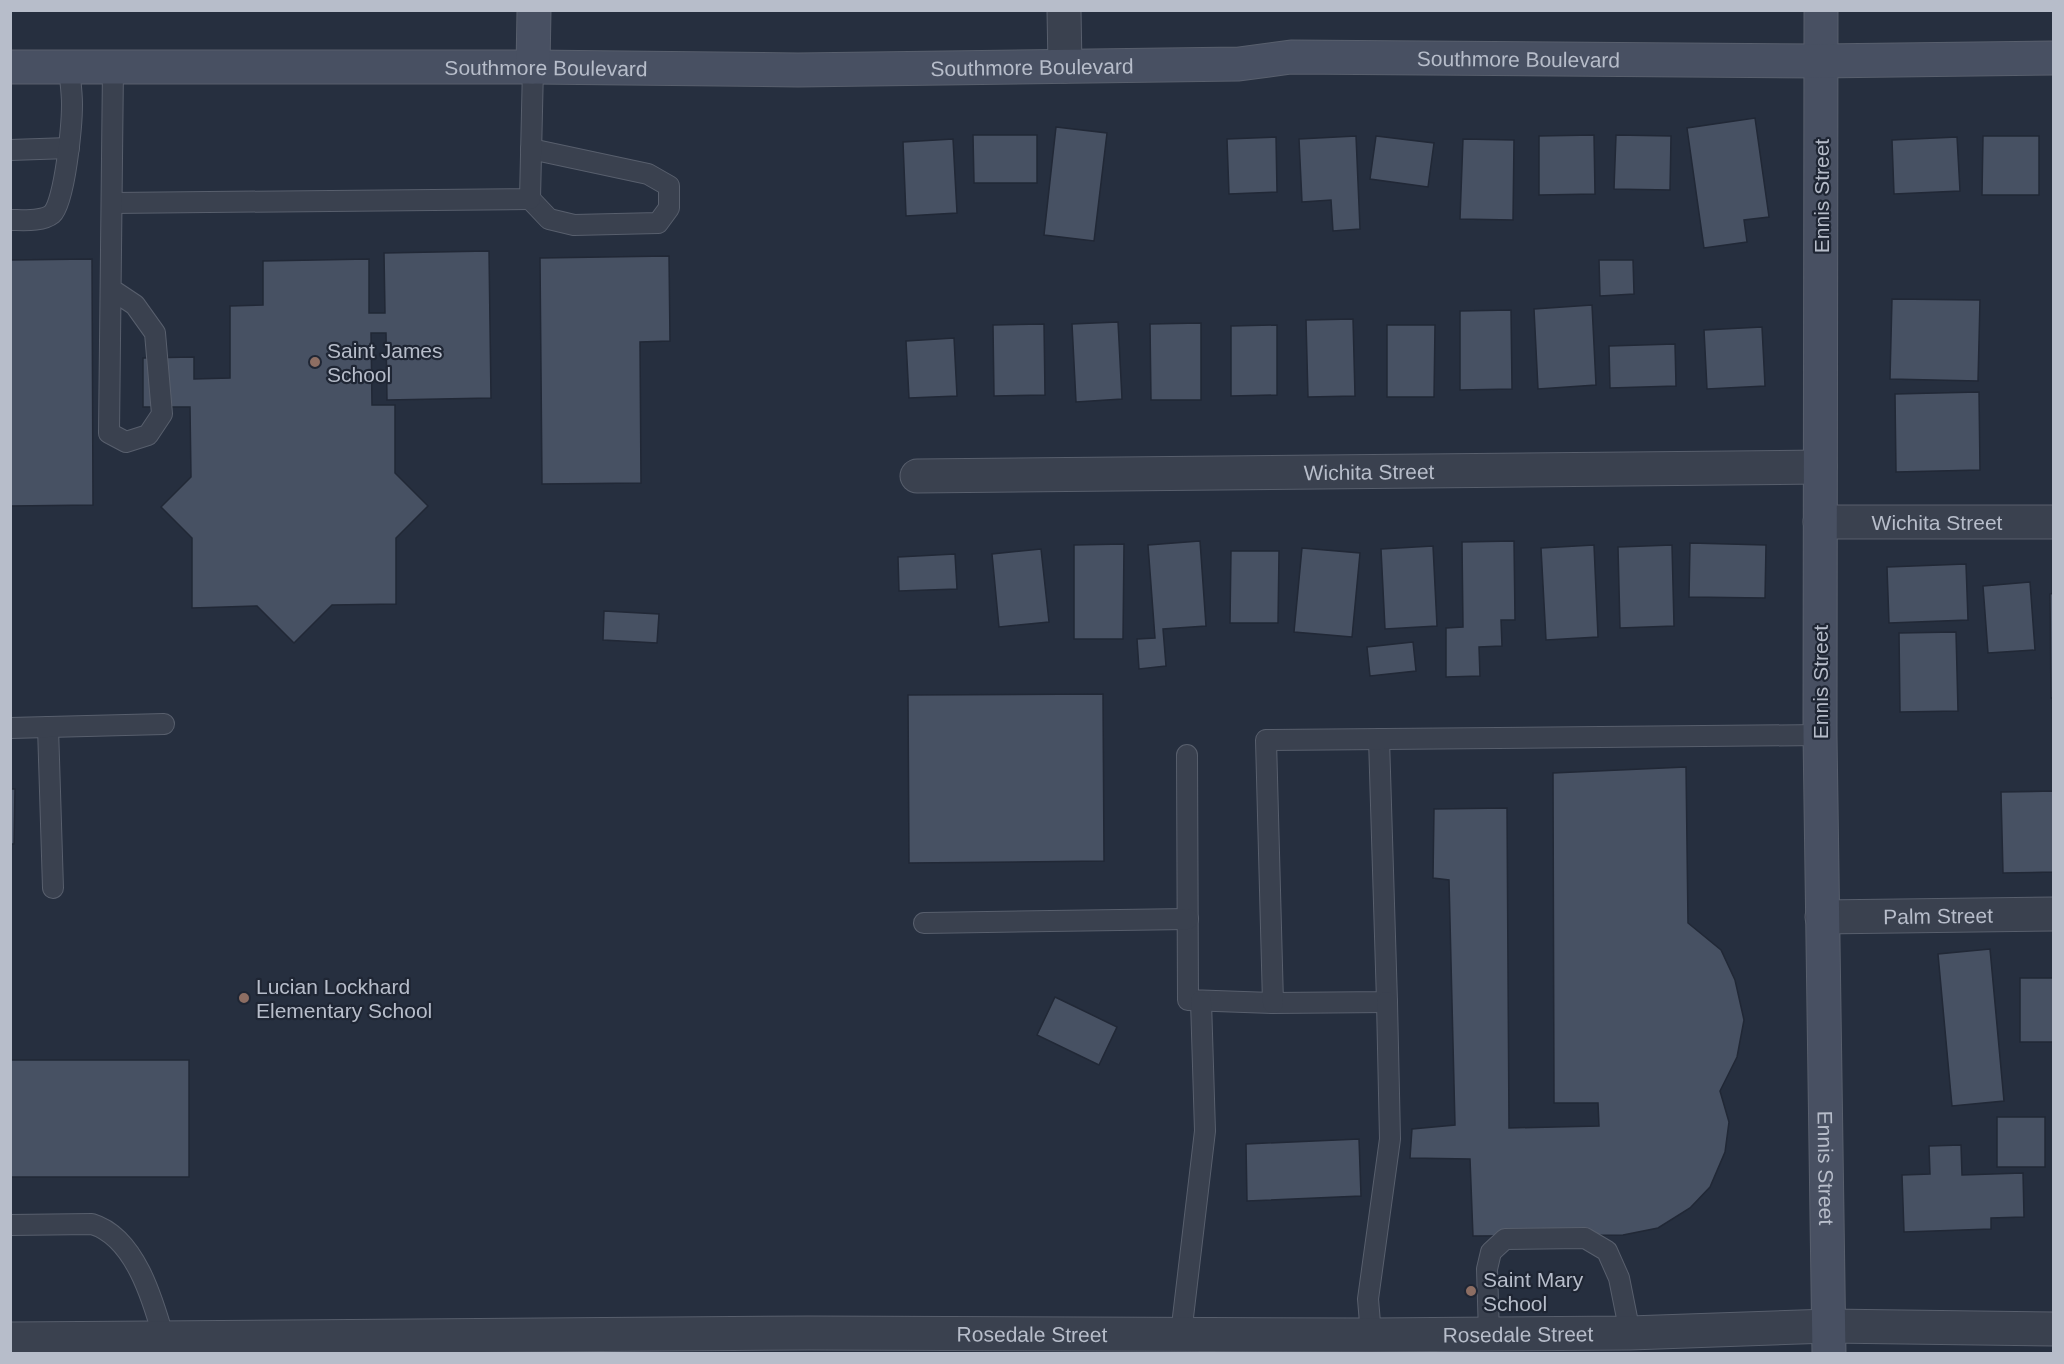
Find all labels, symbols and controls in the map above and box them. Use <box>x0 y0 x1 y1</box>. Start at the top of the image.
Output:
street label: Southmore Boulevard <box>1417 46 1620 71</box>
street label: Southmore Boulevard <box>930 54 1134 80</box>
street label: Southmore Boulevard <box>444 56 648 80</box>
street label: Ennis Street <box>1810 139 1833 253</box>
place label: Saint James School <box>327 339 443 386</box>
marker: Saint James School <box>308 355 322 369</box>
street label: Wichita Street <box>1303 459 1435 484</box>
street label: Wichita Street <box>1872 511 2003 534</box>
street label: Ennis Street <box>1809 625 1832 739</box>
street label: Palm Street <box>1883 903 1993 928</box>
place label: Lucian Lockhard Elementary School <box>256 975 432 1022</box>
marker: Lucian Lockhard Elementary School <box>237 991 251 1005</box>
street label: Ennis Street <box>1814 1111 1839 1226</box>
place label: Saint Mary School <box>1483 1268 1584 1315</box>
marker: Saint Mary School <box>1464 1284 1478 1298</box>
street label: Rosedale Street <box>957 1322 1108 1346</box>
street label: Rosedale Street <box>1443 1322 1594 1346</box>

